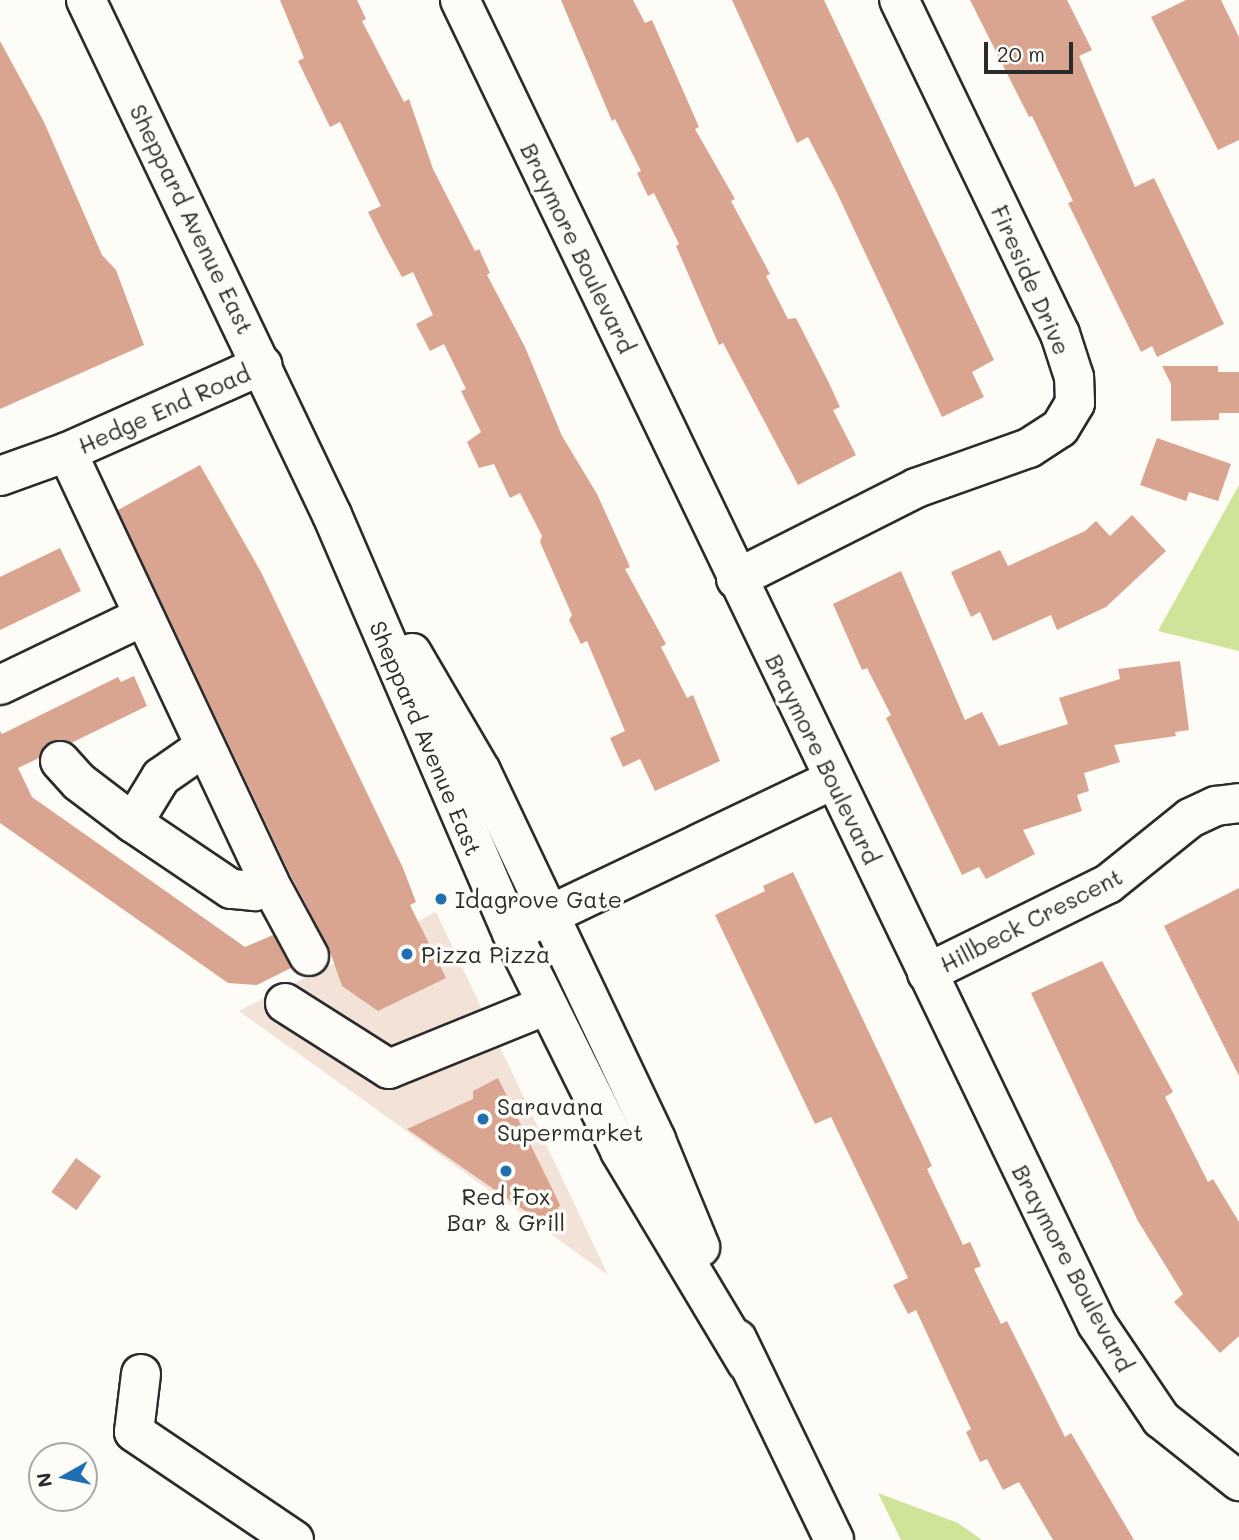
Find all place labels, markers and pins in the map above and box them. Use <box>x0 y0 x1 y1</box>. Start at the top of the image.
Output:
place label: Idagrove Gate <box>455 885 622 913</box>
marker: Idagrove Gate <box>433 891 449 907</box>
place label: Pizza Pizza <box>421 940 550 968</box>
marker: Pizza Pizza <box>399 946 415 962</box>
place label: Saravana Supermarket <box>497 1092 643 1146</box>
marker: Saravana Supermarket <box>475 1111 491 1127</box>
marker: Red Fox Bar & Grill <box>498 1163 514 1179</box>
place label: Red Fox Bar & Grill <box>447 1182 565 1236</box>

